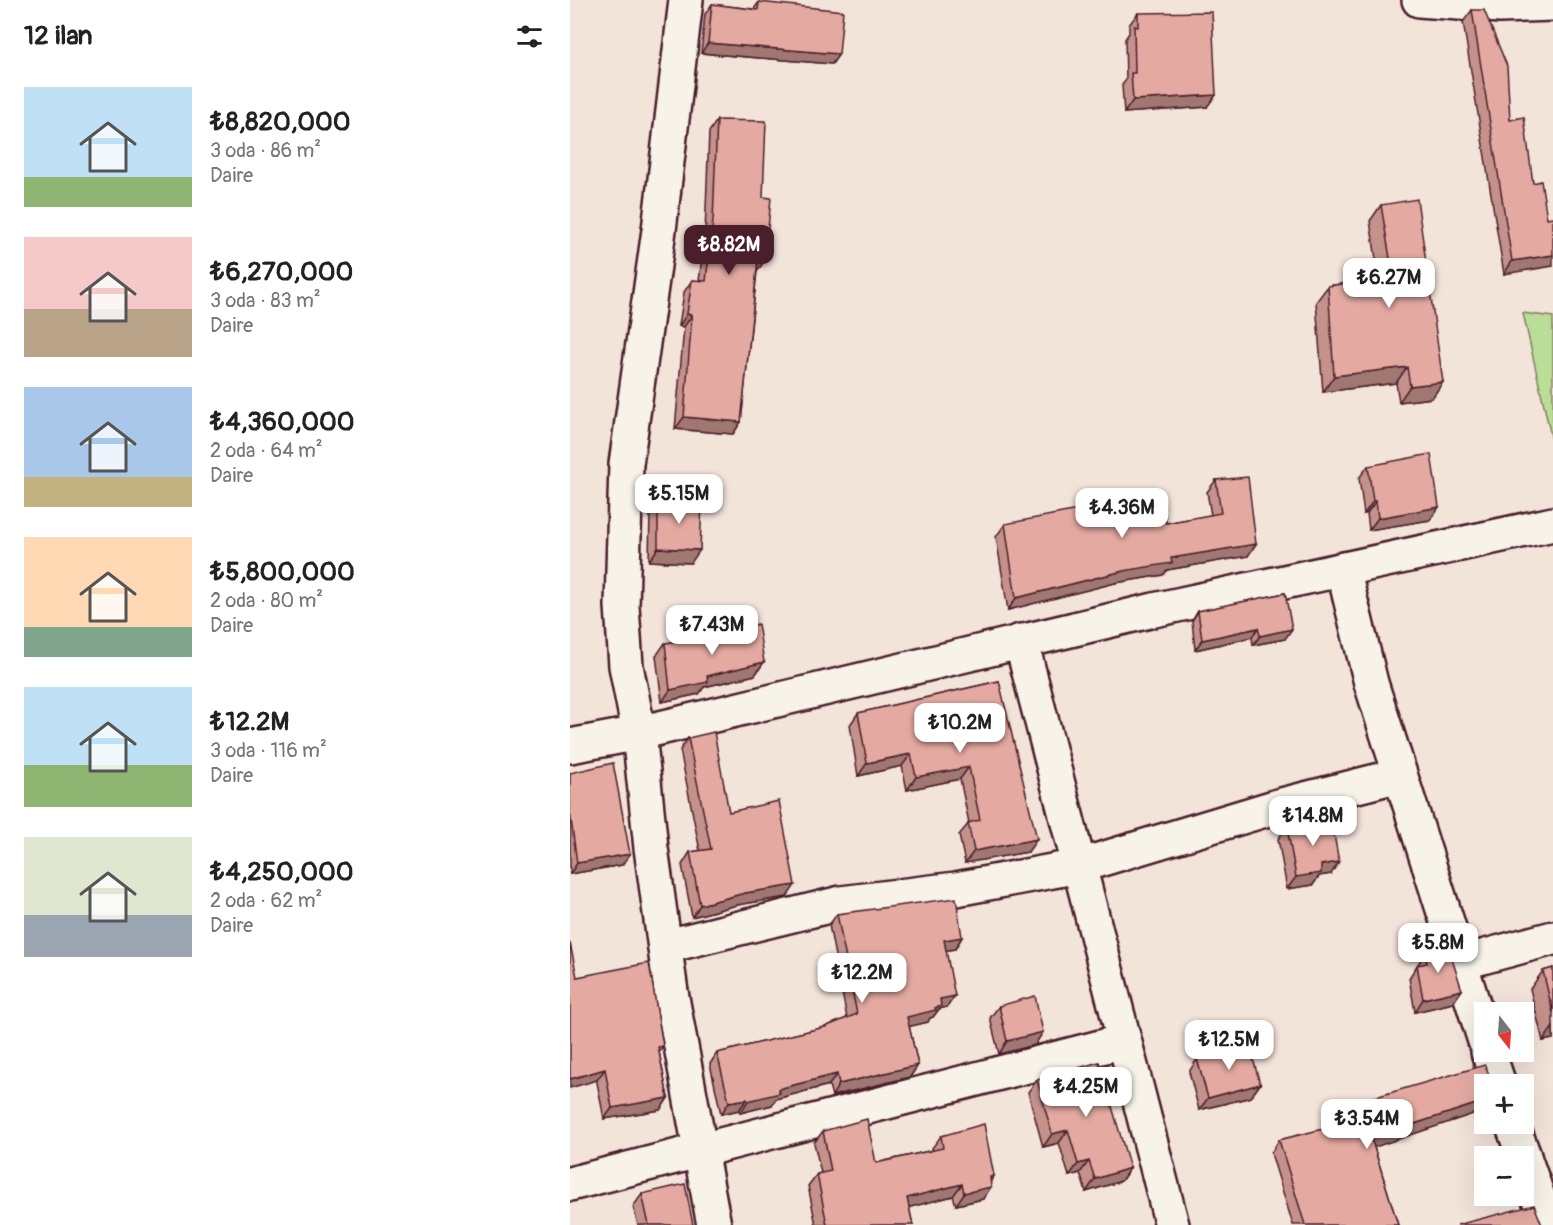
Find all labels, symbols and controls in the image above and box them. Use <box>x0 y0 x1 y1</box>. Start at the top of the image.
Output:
text: 12 ilan <box>24 20 93 52</box>
icon: filters <box>513 20 546 53</box>
text: ₺8,820,000 <box>210 106 351 138</box>
icon: home <box>72 111 144 183</box>
text: 3 oda · 86 m² <box>210 138 321 163</box>
text: Daire <box>210 163 253 188</box>
pin: ₺8.82M <box>680 225 778 276</box>
text: ₺8.82M <box>698 232 760 257</box>
text: ₺6,270,000 <box>210 256 353 288</box>
pin: ₺6.27M <box>1340 258 1438 309</box>
icon: home <box>72 261 144 333</box>
text: ₺6.27M <box>1357 265 1421 290</box>
text: 3 oda · 83 m² <box>210 288 321 313</box>
text: Daire <box>210 313 253 338</box>
text: ₺4,360,000 <box>210 406 355 438</box>
icon: home <box>72 411 144 483</box>
text: 2 oda · 64 m² <box>210 438 323 463</box>
text: Daire <box>210 463 253 488</box>
pin: ₺5.15M <box>630 474 728 525</box>
text: ₺5.15M <box>649 481 709 506</box>
pin: ₺4.36M <box>1073 488 1171 539</box>
text: ₺4.36M <box>1089 495 1155 520</box>
text: ₺5,800,000 <box>210 556 355 588</box>
icon: home <box>72 561 144 633</box>
text: 2 oda · 80 m² <box>210 588 323 613</box>
pin: ₺7.43M <box>663 605 761 656</box>
text: ₺7.43M <box>680 612 744 637</box>
text: Daire <box>210 613 253 638</box>
pin: ₺10.2M <box>911 703 1009 754</box>
text: ₺12.2M <box>210 706 289 738</box>
text: ₺10.2M <box>928 710 992 735</box>
icon: home <box>72 711 144 783</box>
text: 3 oda · 116 m² <box>210 738 327 763</box>
text: Daire <box>210 763 253 788</box>
pin: ₺14.8M <box>1264 796 1362 847</box>
text: ₺14.8M <box>1283 803 1343 828</box>
text: ₺4,250,000 <box>210 856 354 888</box>
icon: home <box>72 861 144 933</box>
text: 2 oda · 62 m² <box>210 888 322 913</box>
text: Daire <box>210 913 253 938</box>
pin: ₺5.8M <box>1396 923 1480 974</box>
text: ₺5.8M <box>1412 930 1464 955</box>
pin: ₺12.2M <box>813 953 911 1004</box>
text: ₺12.2M <box>832 960 892 985</box>
north arrow <box>1474 1002 1534 1062</box>
map controls <box>1474 1002 1534 1206</box>
pin: ₺12.5M <box>1180 1020 1278 1071</box>
text: ₺12.5M <box>1199 1027 1259 1052</box>
pin: ₺4.25M <box>1037 1067 1135 1118</box>
text: ₺4.25M <box>1054 1074 1118 1099</box>
button: + <box>1474 1074 1534 1134</box>
pin: ₺3.54M <box>1318 1099 1416 1150</box>
text: ₺3.54M <box>1335 1106 1399 1131</box>
button: − <box>1474 1146 1534 1206</box>

